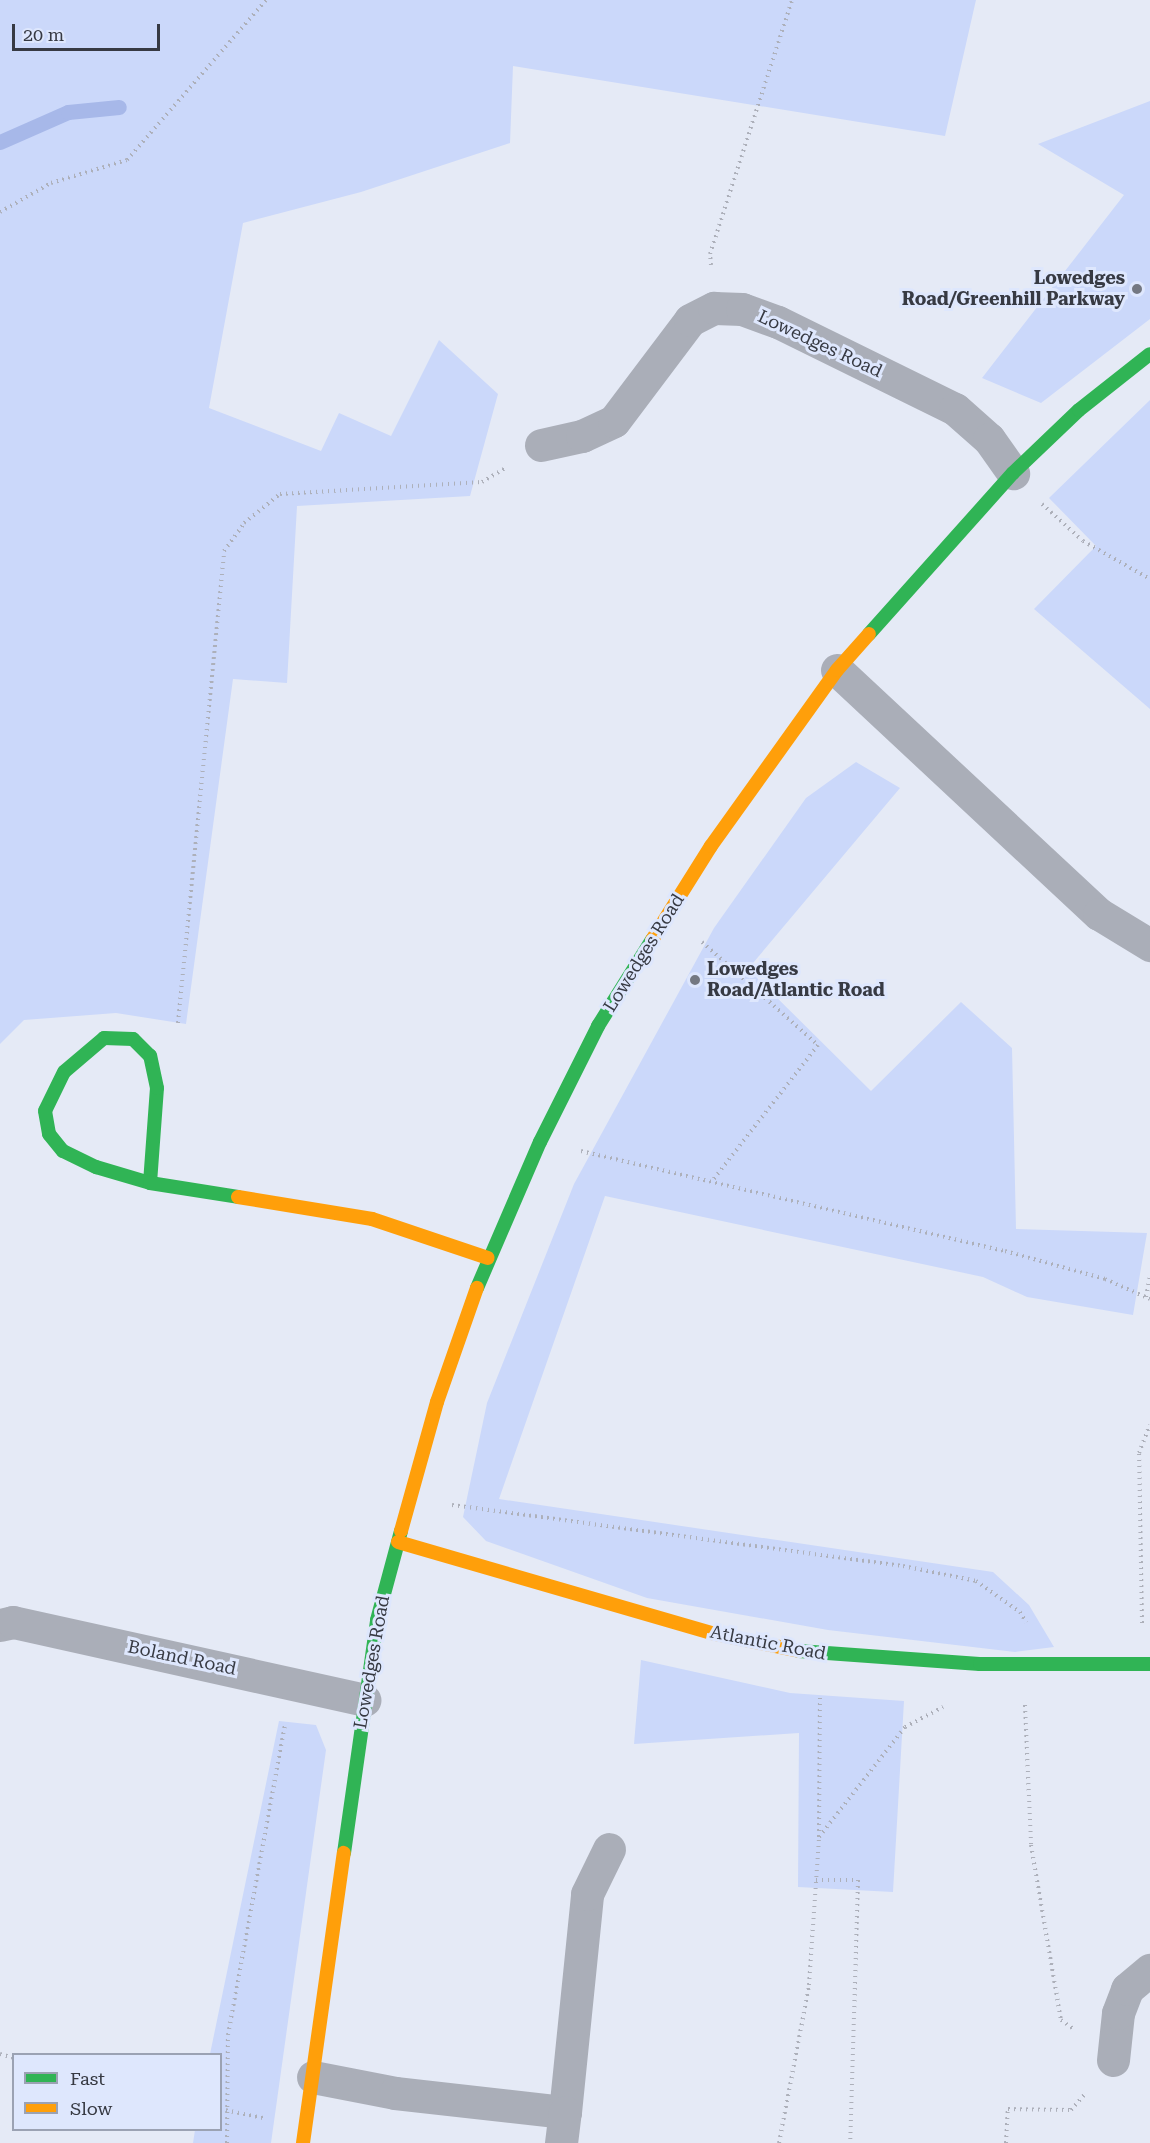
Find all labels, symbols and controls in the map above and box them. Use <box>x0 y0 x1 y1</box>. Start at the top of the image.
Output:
scale bar <box>15 12 164 50</box>
text: 20 m <box>23 24 64 45</box>
place label: Lowedges Road/Greenhill Parkway <box>902 268 1125 310</box>
marker: Lowedges Road/Greenhill Parkway <box>1130 282 1144 296</box>
street label: Lowedges Road <box>754 306 886 382</box>
street label: Lowedges Road <box>599 890 689 1016</box>
place label: Lowedges Road/Atlantic Road <box>707 959 885 1002</box>
marker: Lowedges Road/Atlantic Road <box>688 973 702 987</box>
street label: Lowedges Road <box>350 1594 394 1730</box>
street label: Atlantic Road <box>708 1621 828 1665</box>
street label: Boland Road <box>126 1636 238 1680</box>
legend <box>12 2053 222 2131</box>
text: Fast <box>70 2068 105 2089</box>
text: Slow <box>70 2098 112 2119</box>

